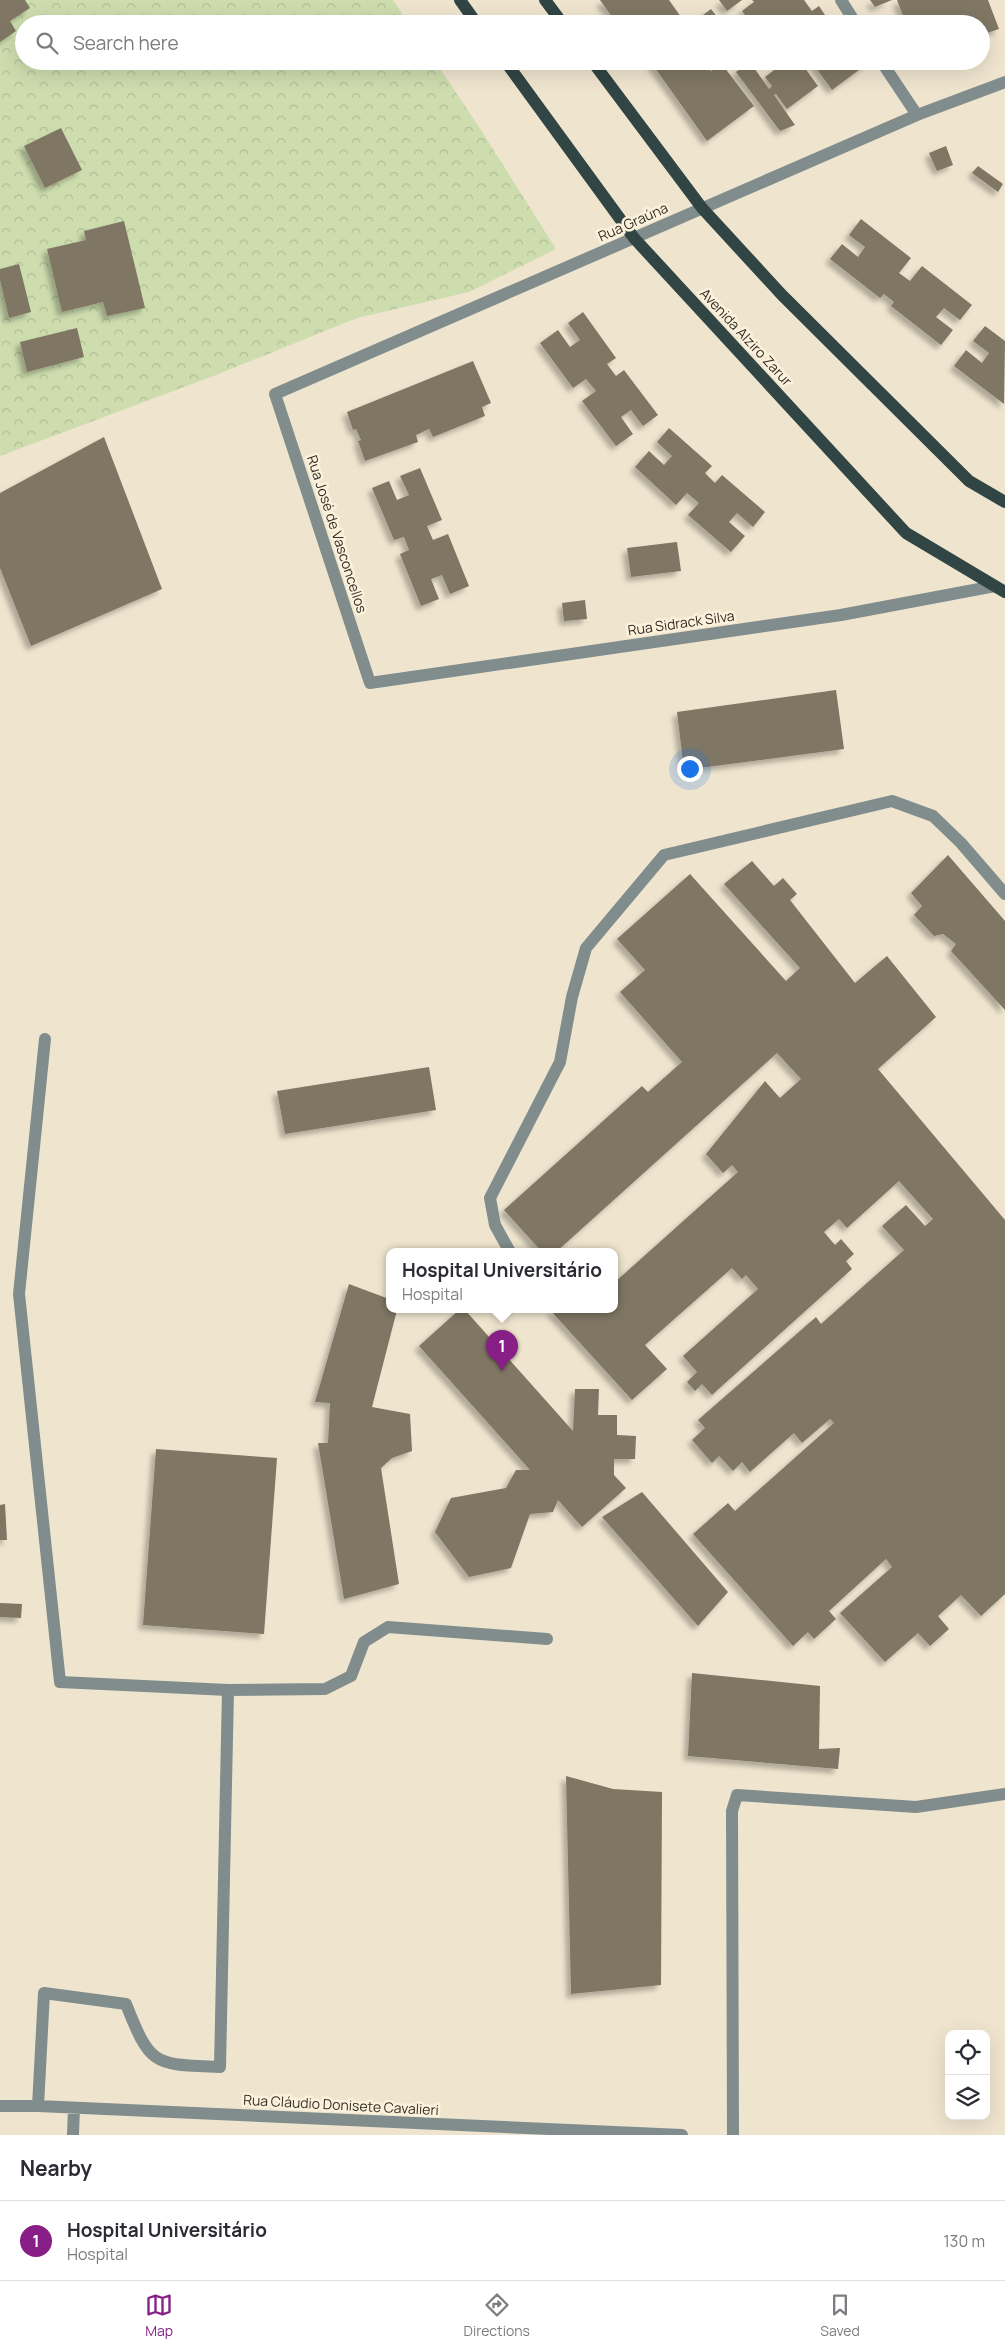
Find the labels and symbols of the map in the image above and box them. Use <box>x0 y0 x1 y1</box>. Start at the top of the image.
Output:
street label: Rua Graúna <box>595 198 671 245</box>
street label: Avenida Alziro Zarur <box>696 284 797 390</box>
street label: Rua José de Vasconcellos <box>303 452 372 615</box>
street label: Rua Sidrack Silva <box>626 606 736 639</box>
your location <box>677 756 703 782</box>
pin: 1 <box>486 1330 518 1371</box>
street label: Rua Cláudio Donisete Cavalieri <box>243 2090 439 2119</box>

